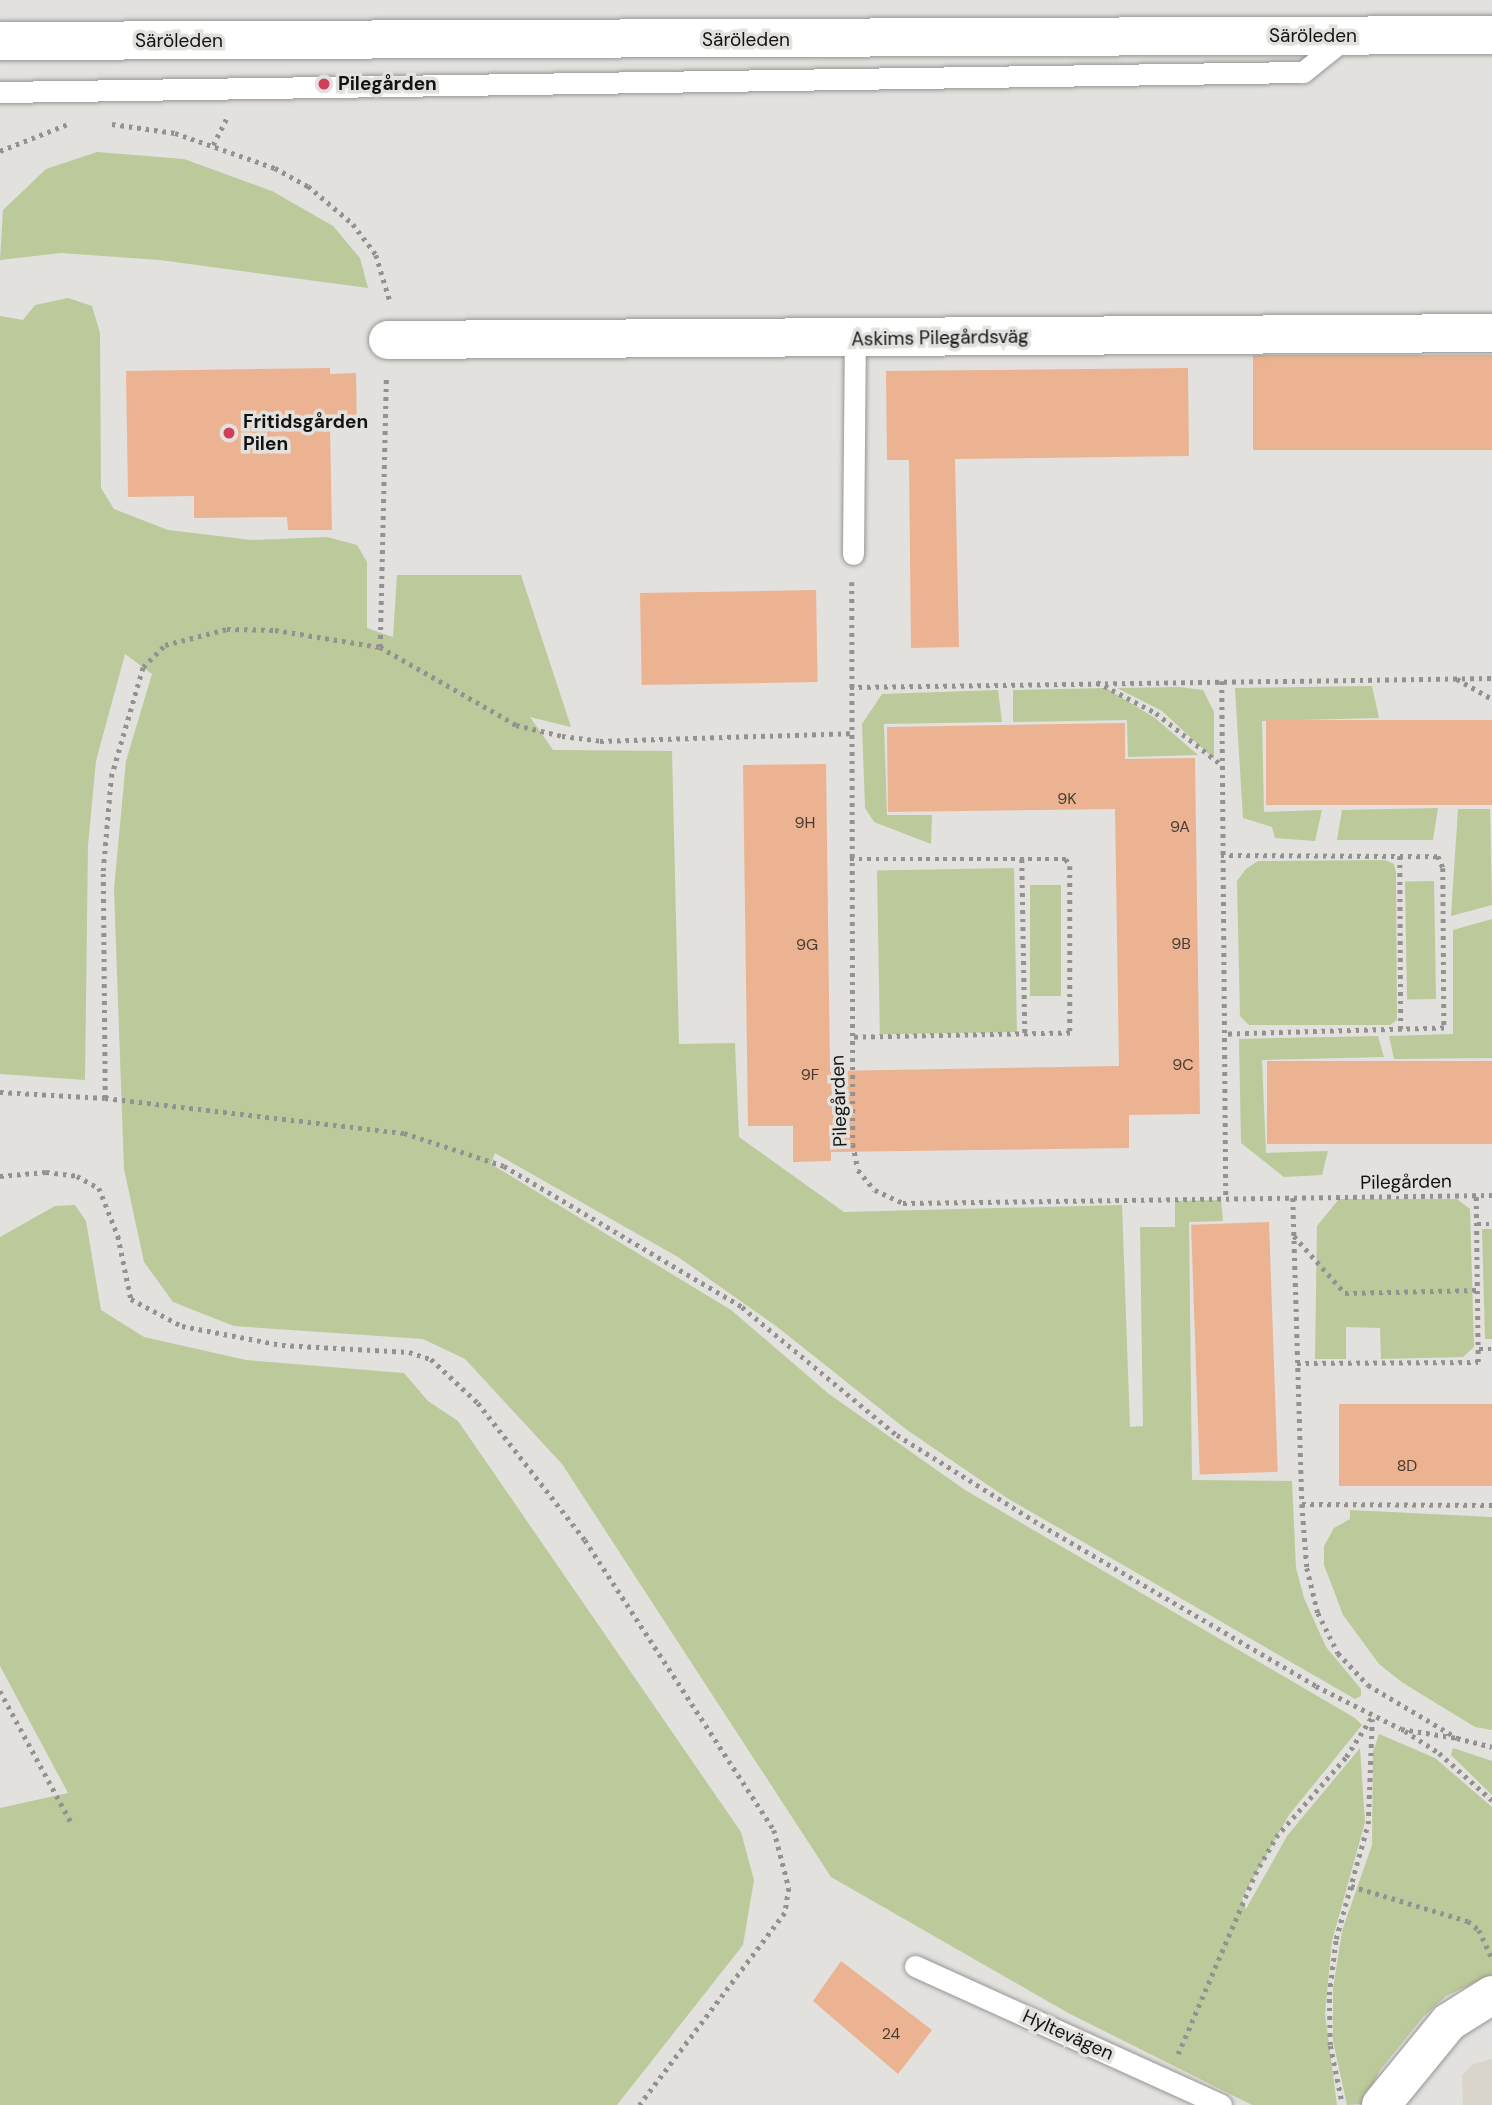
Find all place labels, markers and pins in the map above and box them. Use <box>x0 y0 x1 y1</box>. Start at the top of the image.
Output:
place label: Pilegården <box>338 73 437 95</box>
marker: Pilegården <box>316 76 332 92</box>
place label: Fritidsgården Pilen <box>243 411 368 455</box>
marker: Fritidsgården Pilen <box>221 425 237 441</box>

